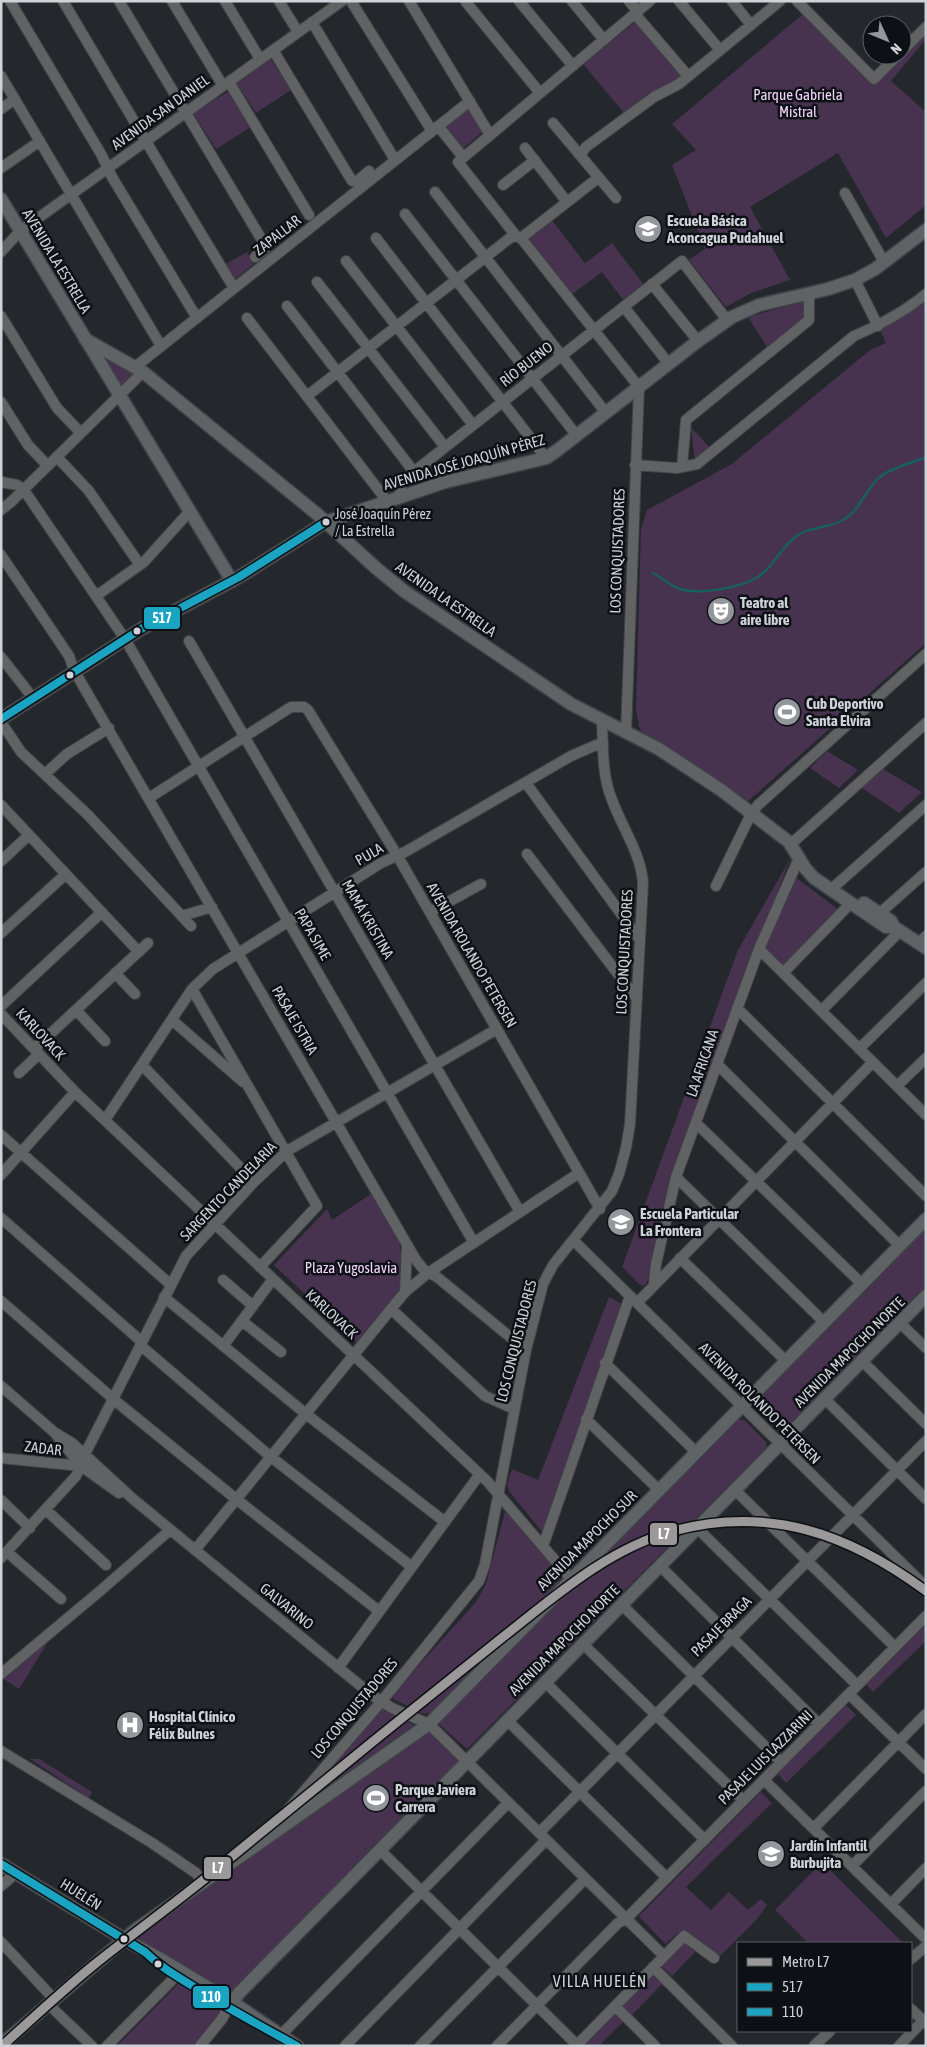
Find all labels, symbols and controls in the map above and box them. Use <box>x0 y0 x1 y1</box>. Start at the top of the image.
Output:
north arrow <box>862 15 912 65</box>
text: N <box>888 41 905 58</box>
street label: AVENIDA SAN DANIEL <box>108 71 212 153</box>
park label: Parque Gabriela Mistral <box>753 86 843 120</box>
street label: AVENIDA LA ESTRELLA <box>19 206 95 317</box>
street label: ZAPALLAR <box>250 211 304 259</box>
place label: Escuela Básica Aconcagua Pudahuel <box>666 212 784 246</box>
school or university icon: Escuela Básica Aconcagua Pudahuel <box>633 214 663 244</box>
street label: RÍO BUENO <box>496 338 556 390</box>
street label: AVENIDA JOSÉ JOAQUÍN PÉREZ <box>381 431 547 493</box>
street label: LOS CONQUISTADORES <box>606 488 628 614</box>
place label: José Joaquín Pérez / La Estrella <box>335 506 431 539</box>
marker: José Joaquín Pérez / La Estrella <box>321 517 331 527</box>
street label: AVENIDA LA ESTRELLA <box>393 558 500 640</box>
place label: Teatro al aire libre <box>740 594 790 628</box>
theatre icon: Teatro al aire libre <box>706 596 736 626</box>
line badge: 517 <box>143 606 181 630</box>
text: 517 <box>152 610 172 626</box>
unlabelled marker <box>132 626 142 636</box>
unlabelled marker <box>65 670 75 680</box>
place label: Cub Deportivo Santa Elvira <box>806 695 884 729</box>
sports icon: Cub Deportivo Santa Elvira <box>772 697 802 727</box>
street label: PULA <box>352 839 387 869</box>
street label: MAMÁ KRISTINA <box>339 876 398 962</box>
street label: AVENIDA ROLANDO PETERSEN <box>424 880 520 1030</box>
street label: LOS CONQUISTADORES <box>612 889 636 1015</box>
street label: PAPA SIME <box>291 905 335 963</box>
street label: PASAJE ISTRIA <box>269 983 322 1058</box>
street label: KARLOVACK <box>13 1004 70 1064</box>
street label: LA AFRICANA <box>683 1026 722 1099</box>
street label: SARGENTO CANDELARIA <box>176 1138 280 1244</box>
place label: Escuela Particular La Frontera <box>640 1205 739 1239</box>
school or university icon: Escuela Particular La Frontera <box>606 1207 636 1237</box>
park label: Plaza Yugoslavia <box>305 1259 397 1276</box>
street label: LOS CONQUISTADORES <box>493 1278 539 1404</box>
street label: KARLOVACK <box>302 1286 362 1343</box>
street label: AVENIDA MAPOCHO NORTE <box>790 1293 908 1411</box>
street label: AVENIDA ROLANDO PETERSEN <box>696 1339 824 1467</box>
street label: ZADAR <box>23 1437 63 1459</box>
street label: AVENIDA MAPOCHO SUR <box>534 1486 641 1593</box>
line badge: L7 <box>649 1522 678 1546</box>
text: L7 <box>658 1526 670 1542</box>
street label: GALVARINO <box>257 1579 317 1633</box>
street label: AVENIDA MAPOCHO NORTE <box>505 1581 623 1699</box>
street label: PASAJE BRAGA <box>687 1592 755 1660</box>
street label: LOS CONQUISTADORES <box>307 1655 401 1761</box>
street label: PASAJE LUIS LAZZARINI <box>714 1706 816 1808</box>
place label: Hospital Clínico Félix Bulnes <box>149 1708 235 1742</box>
hospital icon: Hospital Clínico Félix Bulnes <box>115 1710 145 1740</box>
place label: Parque Javiera Carrera <box>395 1781 476 1815</box>
sports icon: Parque Javiera Carrera <box>361 1783 391 1813</box>
place label: Jardín Infantil Burbujita <box>789 1837 868 1871</box>
school or university icon: Jardín Infantil Burbujita <box>756 1839 786 1869</box>
line badge: L7 <box>203 1856 232 1880</box>
text: L7 <box>212 1860 224 1876</box>
street label: HUELÉN <box>57 1875 105 1913</box>
unlabelled marker <box>119 1934 129 1944</box>
legend <box>737 1942 912 2032</box>
text: Metro L7 <box>782 1953 830 1970</box>
unlabelled marker <box>153 1959 163 1969</box>
district label: VILLA HUELÉN <box>553 1972 647 1990</box>
text: 517 <box>782 1978 803 1995</box>
line badge: 110 <box>192 1985 230 2009</box>
text: 110 <box>201 1989 221 2005</box>
text: 110 <box>782 2003 803 2020</box>

